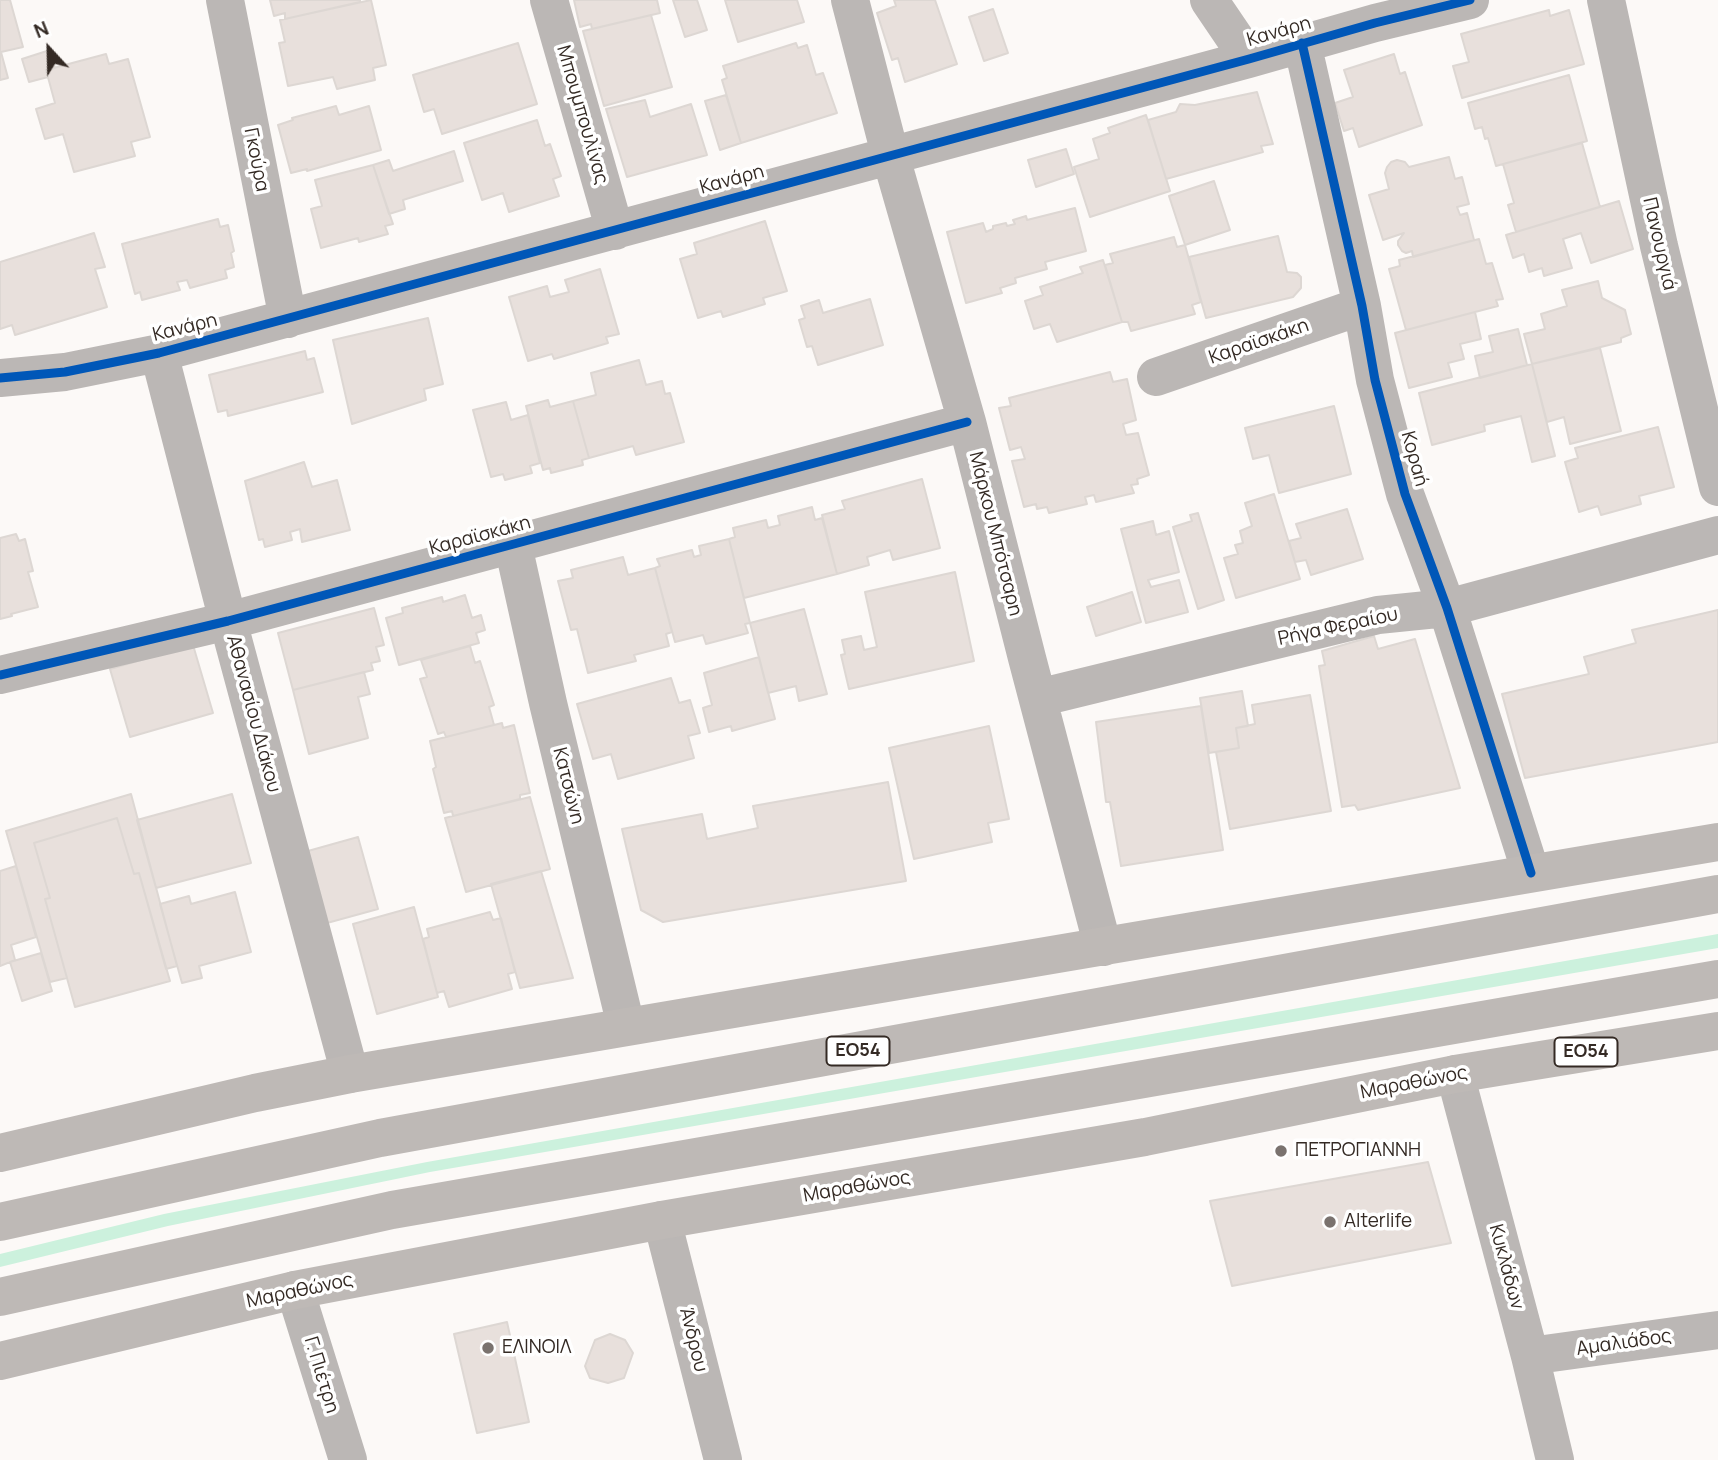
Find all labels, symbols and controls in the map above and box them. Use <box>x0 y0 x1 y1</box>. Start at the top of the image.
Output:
street label: Κανάρη <box>1244 12 1314 52</box>
north arrow <box>14 14 84 84</box>
text: N <box>30 15 52 44</box>
street label: Μπουμπουλίνας <box>551 43 613 187</box>
street label: Γκούρα <box>239 126 273 194</box>
street label: Κανάρη <box>697 161 767 199</box>
street label: Πανουργιά <box>1637 195 1681 293</box>
street label: Κανάρη <box>150 309 220 347</box>
street label: Καραϊσκάκη <box>1206 314 1312 370</box>
street label: Κοραή <box>1396 429 1432 489</box>
street label: Μάρκου Μπότσαρη <box>964 450 1026 618</box>
street label: Καραϊσκάκη <box>427 512 533 560</box>
street label: Ρήγα Φεραίου <box>1276 603 1400 651</box>
street label: Αθανασίου Διάκου <box>221 633 285 795</box>
street label: Κατσώνη <box>547 745 589 827</box>
road number: ΕΟ54 <box>826 1036 890 1066</box>
road number: ΕΟ54 <box>1554 1037 1618 1066</box>
street label: Μαραθώνος <box>1359 1061 1469 1105</box>
place label: ΠΕΤΡΟΓΙΑΝΝΗ <box>1295 1140 1421 1162</box>
marker: ΠΕΤΡΟΓΙΑΝΝΗ <box>1273 1143 1289 1159</box>
street label: Μαραθώνος <box>802 1166 912 1208</box>
place label: Alterlife <box>1344 1211 1412 1233</box>
marker: Alterlife <box>1322 1214 1338 1230</box>
street label: Κυκλάδων <box>1484 1222 1528 1312</box>
street label: Μαραθώνος <box>245 1269 355 1313</box>
street label: Άνδρου <box>674 1305 712 1375</box>
street label: Αμαλιάδος <box>1575 1325 1673 1361</box>
street label: Γ. Πιέτρη <box>299 1334 343 1416</box>
place label: ΕΛΙΝΟΙΛ <box>502 1337 571 1359</box>
marker: ΕΛΙΝΟΙΛ <box>480 1340 496 1356</box>

